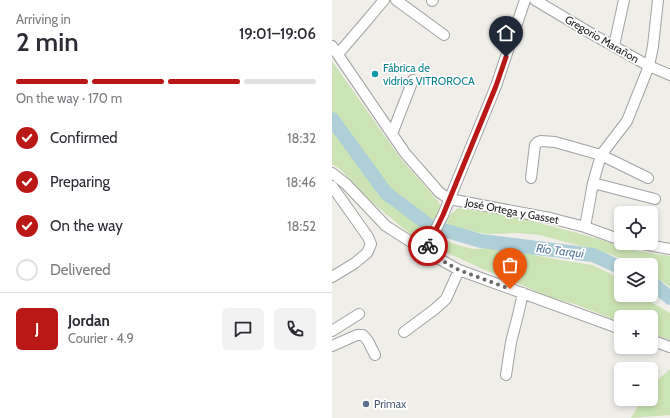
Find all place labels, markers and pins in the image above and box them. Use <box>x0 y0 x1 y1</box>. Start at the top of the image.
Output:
pin <box>489 16 523 57</box>
place label: Fábrica de vidrios VITROROCA <box>383 61 475 88</box>
marker: Fábrica de vidrios VITROROCA <box>370 69 380 79</box>
pin <box>493 248 527 289</box>
place label: Primax <box>374 397 407 411</box>
marker: Primax <box>361 399 371 409</box>

